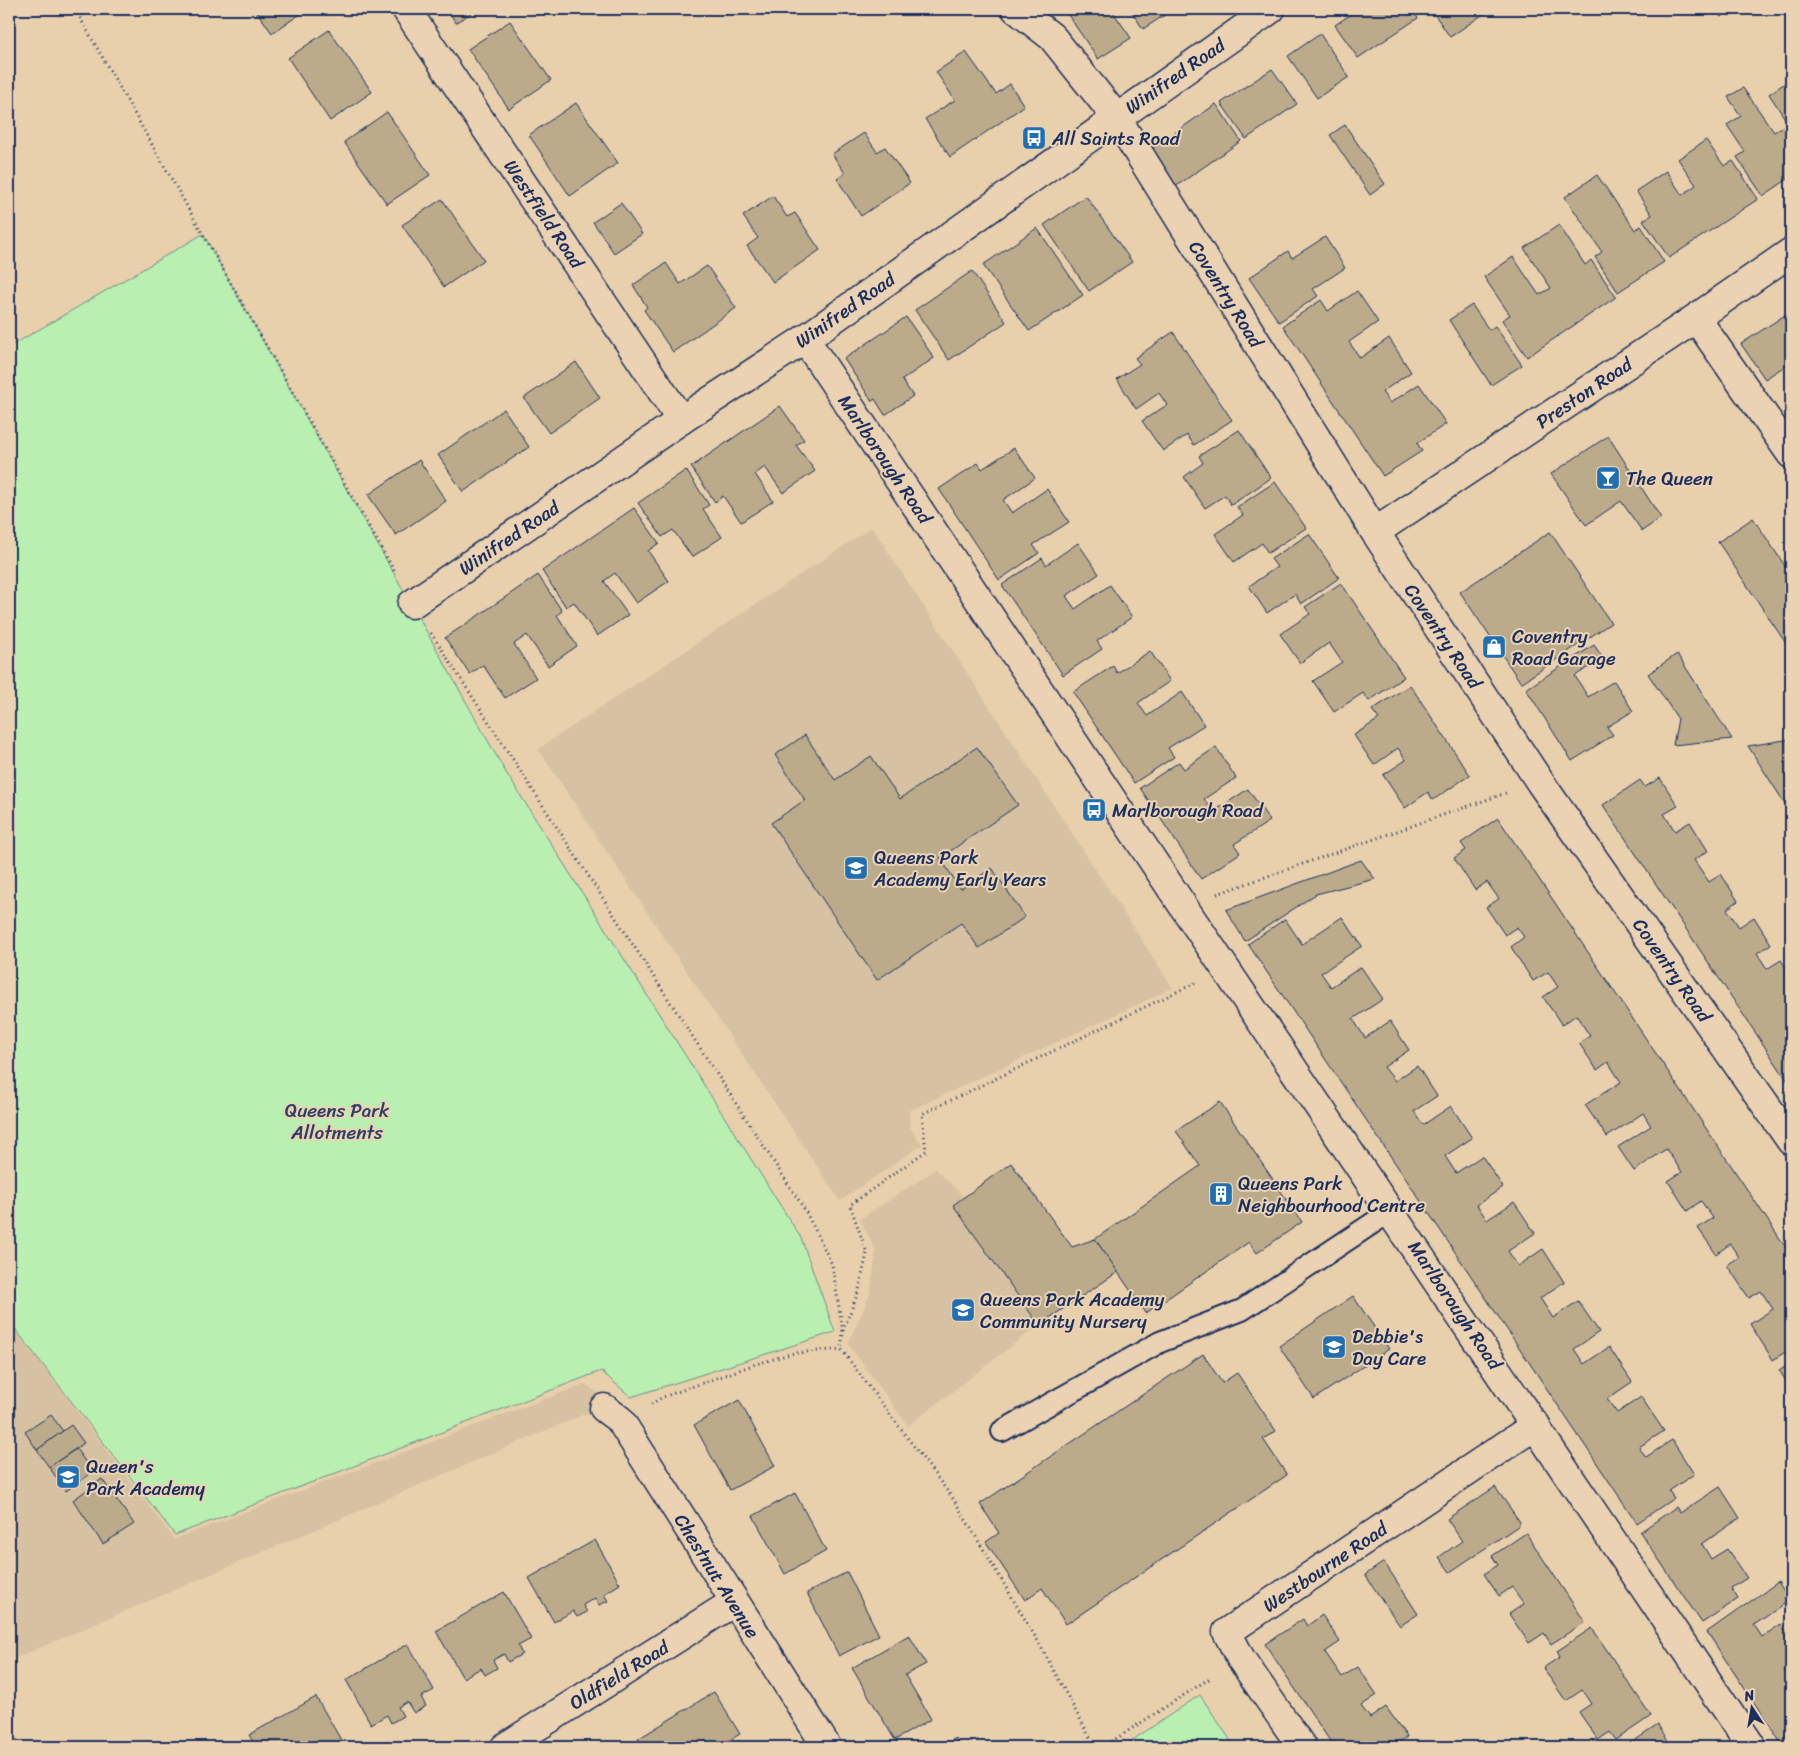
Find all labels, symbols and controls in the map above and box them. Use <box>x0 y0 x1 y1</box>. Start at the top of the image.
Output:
street label: Winifred Road <box>1118 29 1233 123</box>
place label: All Saints Road <box>1051 122 1182 155</box>
bus stop icon: All Saints Road <box>1021 125 1047 151</box>
street label: Westfield Road <box>495 152 593 276</box>
street label: Coventry Road <box>1180 234 1273 356</box>
street label: Winifred Road <box>788 263 903 357</box>
street label: Preston Road <box>1529 348 1640 438</box>
street label: Marlborough Road <box>829 387 942 532</box>
place label: The Queen <box>1626 462 1713 495</box>
bar icon: The Queen <box>1595 465 1621 491</box>
street label: Winifred Road <box>452 491 567 584</box>
street label: Coventry Road <box>1395 576 1492 697</box>
place label: Coventry Road Garage <box>1512 620 1616 675</box>
shop icon: Coventry Road Garage <box>1481 634 1507 660</box>
place label: Marlborough Road <box>1112 794 1265 827</box>
bus stop icon: Marlborough Road <box>1081 797 1107 823</box>
place label: Queens Park Academy Early Years <box>873 841 1046 896</box>
school or university icon: Queens Park Academy Early Years <box>843 855 869 881</box>
street label: Coventry Road <box>1624 911 1721 1031</box>
park label: Queens Park Allotments <box>285 1094 390 1149</box>
place label: Queens Park Neighbourhood Centre <box>1238 1167 1425 1222</box>
building icon: Queens Park Neighbourhood Centre <box>1208 1181 1234 1207</box>
street label: Marlborough Road <box>1399 1233 1512 1378</box>
place label: Queens Park Academy Community Nursery <box>980 1283 1164 1338</box>
school or university icon: Queens Park Academy Community Nursery <box>950 1297 976 1323</box>
place label: Debbie's Day Care <box>1352 1320 1426 1375</box>
school or university icon: Debbie's Day Care <box>1321 1334 1347 1360</box>
place label: Queen's Park Academy <box>86 1450 205 1505</box>
school or university icon: Queen's Park Academy <box>55 1464 81 1490</box>
street label: Chestnut Avenue <box>665 1507 769 1645</box>
street label: Westbourne Road <box>1256 1512 1396 1621</box>
street label: Oldfield Road <box>562 1631 676 1719</box>
text: N <box>1741 1682 1757 1709</box>
north arrow <box>1728 1684 1778 1734</box>

